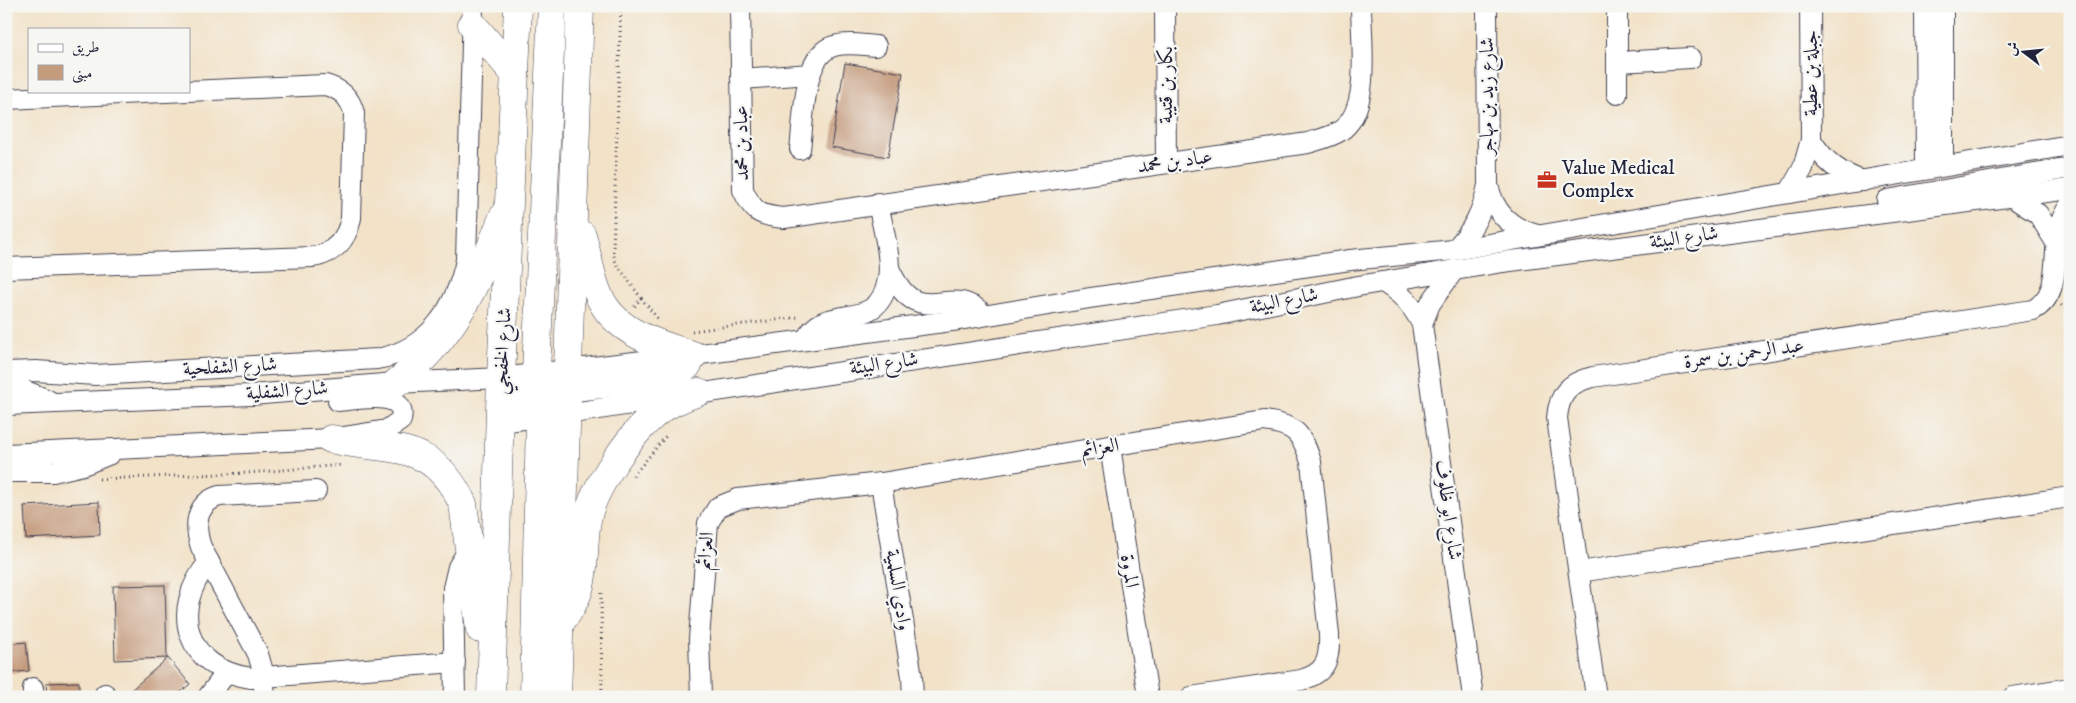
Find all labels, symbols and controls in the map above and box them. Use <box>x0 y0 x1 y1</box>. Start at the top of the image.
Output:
legend <box>28 28 190 92</box>
north arrow <box>1998 28 2048 78</box>
street label: جبلة بن عطية <box>1799 30 1824 116</box>
street label: شارع زيد بن مهاجر <box>1475 37 1504 157</box>
text: طريق <box>72 38 99 57</box>
text: ش <box>2002 39 2023 58</box>
street label: بكار بن قتيبة <box>1154 46 1179 124</box>
text: مبنى <box>72 64 92 84</box>
street label: عباد بن محمد <box>729 105 755 181</box>
street label: عباد بن محمد <box>1136 144 1214 180</box>
place label: Value Medical Complex <box>1561 156 1675 204</box>
office icon: Value Medical Complex <box>1536 169 1558 191</box>
street label: شارع البيئة <box>1648 221 1720 259</box>
street label: شارع البيئة <box>1248 282 1321 324</box>
street label: شارع الخفجي <box>488 307 523 396</box>
street label: عبد الرحمن بن سمرة <box>1682 333 1806 375</box>
street label: شارع البيئة <box>848 347 920 385</box>
street label: شارع الشفلحية <box>182 352 278 386</box>
street label: شارع الشفلية <box>245 376 329 410</box>
street label: العزائم <box>1079 433 1121 467</box>
street label: شارع ابو ظلوف <box>1425 458 1467 562</box>
street label: العزائم <box>692 531 724 571</box>
street label: وادي السلمية <box>877 548 917 633</box>
street label: المروة <box>1114 552 1144 590</box>

